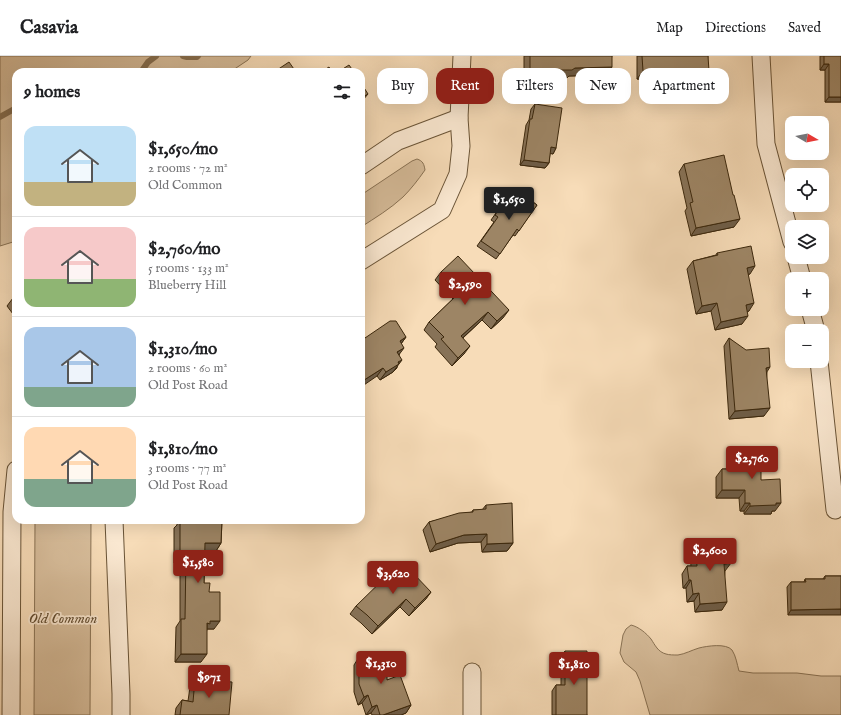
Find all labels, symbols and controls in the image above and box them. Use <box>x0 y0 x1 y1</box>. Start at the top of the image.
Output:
text: Casavia <box>20 16 78 40</box>
text: Map <box>656 19 683 37</box>
text: Directions <box>705 19 766 37</box>
text: Saved <box>788 19 821 37</box>
chip: Buy <box>377 68 428 104</box>
chip: Rent <box>436 68 494 104</box>
chip: Filters <box>502 68 567 104</box>
chip: New <box>575 68 631 104</box>
chip: Apartment <box>639 68 729 104</box>
icon: filters <box>331 81 353 103</box>
text: 9 homes <box>24 82 80 103</box>
north arrow <box>785 116 829 160</box>
map controls <box>785 116 829 368</box>
text: $1,650/mo <box>148 139 218 160</box>
icon: home <box>56 142 104 190</box>
text: 2 rooms · 72 m² <box>148 160 228 177</box>
button: locate <box>785 168 829 212</box>
text: Old Common <box>148 177 222 194</box>
pin: $1,650 <box>476 187 542 221</box>
text: $1,650 <box>493 191 525 208</box>
button: layers <box>785 220 829 264</box>
text: $2,760/mo <box>148 239 221 260</box>
icon: home <box>56 243 104 291</box>
text: 5 rooms · 133 m² <box>148 260 229 277</box>
pin: $2,590 <box>432 272 498 306</box>
button: + <box>785 272 829 316</box>
text: $2,590 <box>448 276 482 293</box>
text: Blueberry Hill <box>148 277 226 294</box>
button: − <box>785 324 829 368</box>
text: $1,310/mo <box>148 339 217 360</box>
icon: home <box>56 343 104 391</box>
text: 2 rooms · 60 m² <box>148 360 227 377</box>
text: Old Post Road <box>148 377 228 394</box>
text: $1,810/mo <box>148 439 218 460</box>
icon: home <box>56 443 104 491</box>
pin: $2,760 <box>719 446 785 480</box>
text: $2,760 <box>735 450 769 467</box>
text: 3 rooms · 77 m² <box>148 460 226 477</box>
text: Old Post Road <box>148 477 228 494</box>
pin: $2,600 <box>677 538 743 572</box>
text: $2,600 <box>692 542 728 559</box>
pin: $1,580 <box>165 550 231 584</box>
text: $1,580 <box>182 554 214 571</box>
pin: $3,620 <box>360 561 426 595</box>
text: $3,620 <box>376 565 410 582</box>
park label: Old Common <box>29 609 97 628</box>
pin: $1,310 <box>348 651 414 685</box>
pin: $1,810 <box>541 652 607 686</box>
text: $1,310 <box>365 655 397 672</box>
text: $1,810 <box>558 656 590 673</box>
pin: $971 <box>185 665 233 699</box>
text: $971 <box>197 669 221 686</box>

